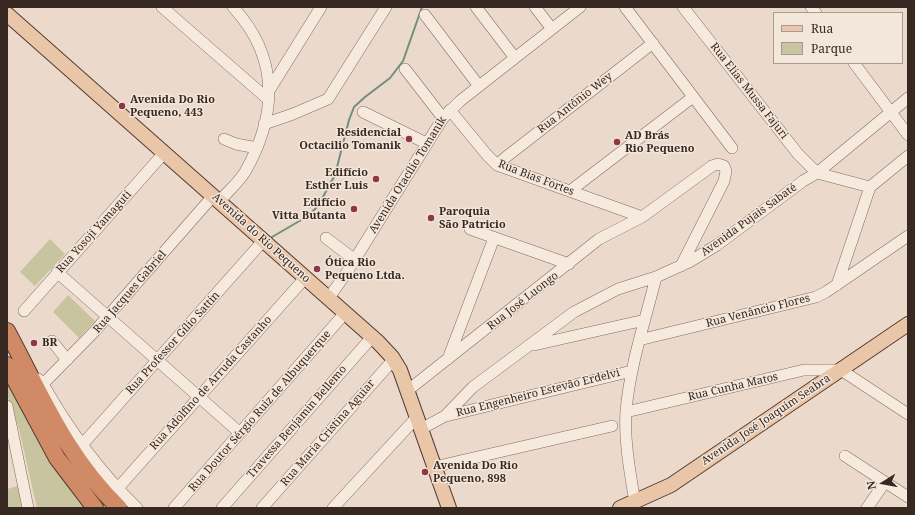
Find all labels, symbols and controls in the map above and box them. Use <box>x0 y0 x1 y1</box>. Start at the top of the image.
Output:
legend <box>773 12 903 64</box>
text: Rua <box>811 20 833 37</box>
street label: Rua Elias Mussa Fajuri <box>707 40 791 142</box>
text: Parque <box>811 40 852 57</box>
street label: Rua Antônio Wey <box>535 70 615 136</box>
place label: Avenida Do Rio Pequeno, 443 <box>130 93 215 119</box>
marker: Avenida Do Rio Pequeno, 443 <box>117 101 127 111</box>
street label: Avenida Otacílio Tomanik <box>367 114 449 236</box>
place label: Residencial Octacilio Tomanik <box>299 126 401 152</box>
place label: AD Brás Rio Pequeno <box>625 129 694 155</box>
marker: Residencial Octacilio Tomanik <box>404 134 414 144</box>
marker: AD Brás Rio Pequeno <box>612 137 622 147</box>
street label: Rua Bias Fortes <box>496 157 576 199</box>
place label: Edifício Esther Luis <box>305 166 368 192</box>
marker: Edifício Esther Luis <box>371 174 381 184</box>
street label: Avenida Pujais Sabaté <box>699 181 799 259</box>
street label: Rua Yosoji Yamaguti <box>54 188 134 276</box>
street label: Avenida do Rio Pequeno <box>209 191 313 285</box>
place label: Edifício Vitta Butanta <box>272 196 346 222</box>
marker: Edifício Vitta Butanta <box>349 204 359 214</box>
place label: Paroquia São Patricio <box>439 205 506 231</box>
marker: Paroquia São Patricio <box>426 213 436 223</box>
street label: Rua Jacques Gabriel <box>91 248 169 336</box>
place label: Ótica Rio Pequeno Ltda. <box>325 256 405 282</box>
marker: Ótica Rio Pequeno Ltda. <box>312 264 322 274</box>
street label: Rua José Luongo <box>485 269 561 333</box>
street label: Rua Professor Gílio Sattin <box>123 289 223 397</box>
street label: Rua Venâncio Flores <box>705 292 811 330</box>
street label: Rua Adolfino de Arruda Castanho <box>147 313 275 453</box>
street label: Rua Doutor Sérgio Ruiz de Albuquerque <box>186 328 334 494</box>
place label: BR <box>42 336 57 350</box>
marker: BR <box>29 338 39 348</box>
street label: Travessa Benjamin Bellemo <box>244 363 350 481</box>
street label: Rua Engenheiro Estevão Erdelvi <box>455 366 621 420</box>
street label: Rua Cunha Matos <box>687 370 779 404</box>
street label: Avenida José Joaquim Seabra <box>699 372 833 468</box>
street label: Rua Maria Cristina Aguiar <box>278 377 378 489</box>
place label: Avenida Do Rio Pequeno, 898 <box>433 459 518 485</box>
north arrow <box>863 463 903 503</box>
marker: Avenida Do Rio Pequeno, 898 <box>420 467 430 477</box>
text: N <box>863 480 879 491</box>

